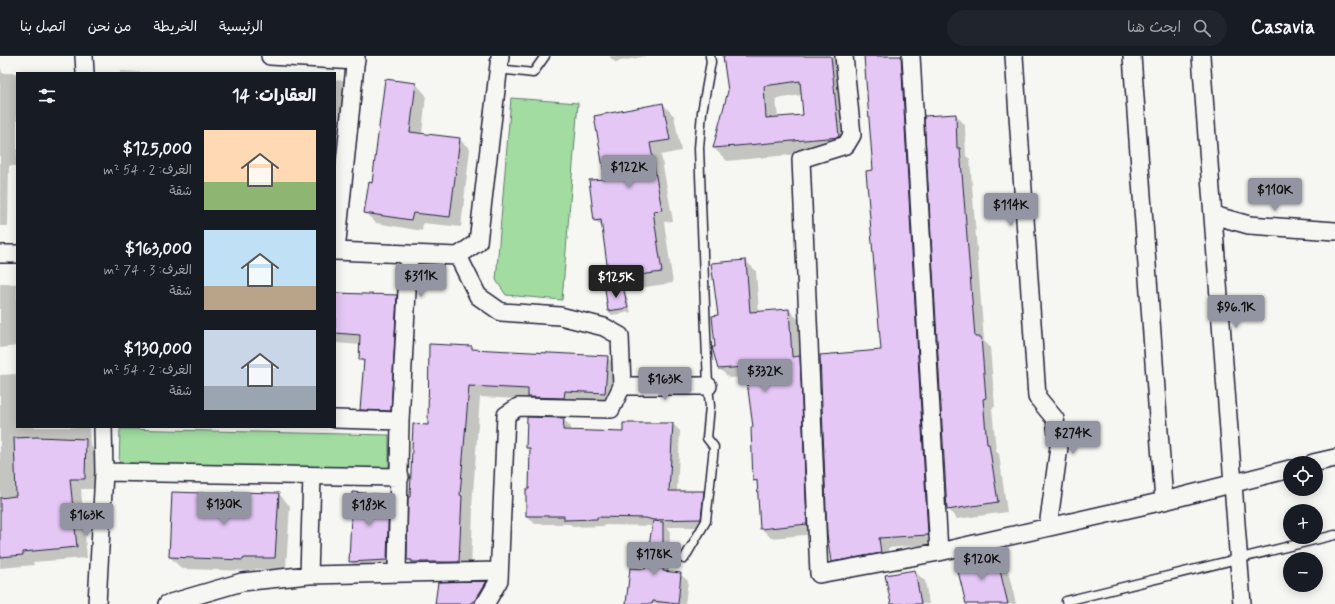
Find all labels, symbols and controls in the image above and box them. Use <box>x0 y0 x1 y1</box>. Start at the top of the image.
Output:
search box <box>947 10 1227 46</box>
text: Casavia <box>1251 15 1315 40</box>
icon: search <box>1191 17 1213 39</box>
text: اتصل بنا <box>20 18 66 36</box>
text: من نحن <box>88 18 131 36</box>
text: الخريطة <box>153 18 197 36</box>
text: الرئيسية <box>219 18 263 36</box>
text: ابحث هنا <box>1127 18 1181 38</box>
icon: filters <box>36 85 58 107</box>
text: العقارات: 14 <box>232 85 316 107</box>
text: $125,000 <box>123 138 192 160</box>
icon: home <box>236 146 284 194</box>
pin: $122K <box>601 155 657 189</box>
text: $122K <box>610 159 648 176</box>
text: الغرف: 2 · 54 m² <box>103 162 192 179</box>
pin: $110K <box>1247 178 1303 212</box>
text: $110K <box>1257 182 1293 199</box>
text: شقة <box>169 183 192 200</box>
pin: $114K <box>983 193 1039 227</box>
text: $114K <box>993 197 1029 214</box>
text: $163,000 <box>125 238 192 260</box>
icon: home <box>236 246 284 294</box>
text: الغرف: 3 · 74 m² <box>104 262 192 279</box>
pin: $311K <box>393 264 449 298</box>
pin: $125K <box>588 265 644 299</box>
text: $311K <box>404 268 438 285</box>
text: $125K <box>598 269 634 286</box>
text: شقة <box>169 283 192 300</box>
pin: $96.1K <box>1203 295 1269 329</box>
text: $96.1K <box>1217 299 1255 316</box>
text: $130,000 <box>124 338 192 360</box>
icon: home <box>236 346 284 394</box>
pin: $332K <box>737 359 793 393</box>
text: الغرف: 2 · 54 m² <box>103 362 192 379</box>
text: $332K <box>747 363 783 380</box>
pin: $163K <box>637 367 693 401</box>
text: $163K <box>647 371 683 388</box>
text: شقة <box>169 383 192 400</box>
pin: $274K <box>1045 421 1101 455</box>
text: $274K <box>1054 425 1092 442</box>
map controls <box>1283 456 1323 592</box>
button: locate <box>1283 456 1323 496</box>
pin: $130K <box>196 492 252 526</box>
pin: $183K <box>341 493 397 527</box>
text: $130K <box>206 496 242 513</box>
text: $183K <box>351 497 387 514</box>
pin: $163K <box>59 503 115 537</box>
button: + <box>1283 504 1323 544</box>
text: $163K <box>69 507 105 524</box>
pin: $178K <box>626 542 682 576</box>
text: $178K <box>636 546 672 563</box>
pin: $120K <box>954 547 1010 581</box>
text: $120K <box>963 551 1001 568</box>
button: − <box>1283 552 1323 592</box>

